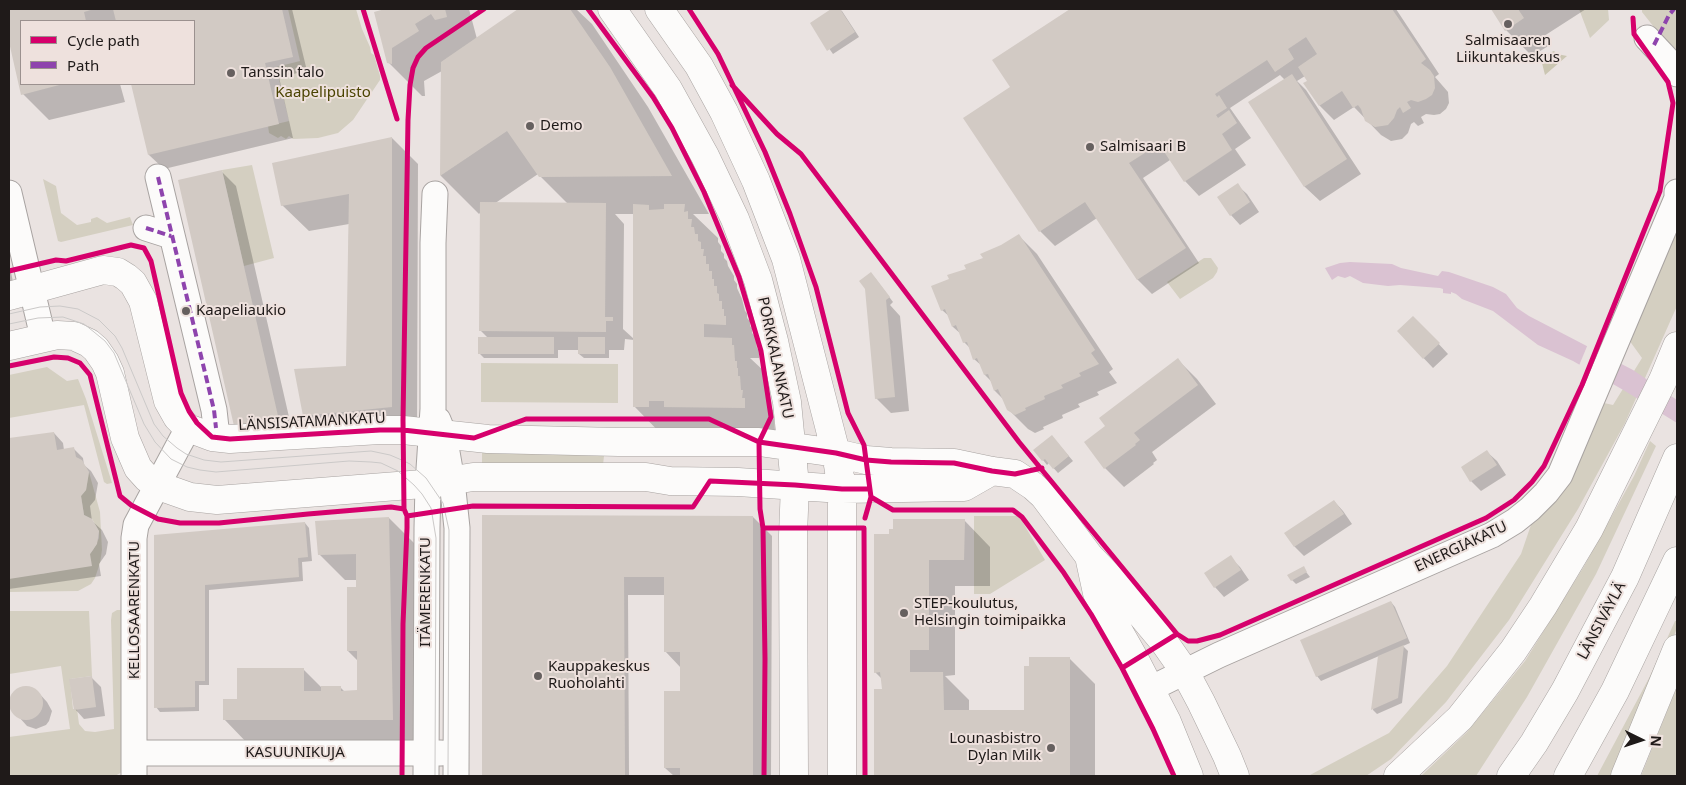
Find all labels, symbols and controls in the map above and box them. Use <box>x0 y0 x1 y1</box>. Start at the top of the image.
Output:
marker: Salmisaaren Liikuntakeskus <box>1502 18 1514 30</box>
legend <box>20 20 195 85</box>
text: Cycle path <box>67 30 140 50</box>
place label: Salmisaaren Liikuntakeskus <box>1456 32 1560 67</box>
text: Path <box>67 55 99 75</box>
place label: Tanssin talo <box>241 64 324 82</box>
marker: Tanssin talo <box>225 67 237 79</box>
park label: Kaapelipuisto <box>275 84 371 102</box>
place label: Demo <box>540 117 583 135</box>
marker: Demo <box>524 120 536 132</box>
place label: Salmisaari B <box>1100 138 1186 156</box>
marker: Salmisaari B <box>1084 141 1096 153</box>
street label: PORKKALANKATU <box>753 295 797 421</box>
place label: Kaapeliaukio <box>196 302 286 320</box>
marker: Kaapeliaukio <box>180 305 192 317</box>
street label: LÄNSISATAMANKATU <box>238 409 386 435</box>
street label: ENERGIAKATU <box>1412 518 1510 576</box>
street label: ITÄMERENKATU <box>417 537 435 647</box>
street label: KELLOSAARENKATU <box>126 541 144 679</box>
street label: LÄNSIVÄYLÄ <box>1574 579 1630 663</box>
place label: STEP-koulutus, Helsingin toimipaikka <box>914 595 1066 630</box>
marker: STEP-koulutus, Helsingin toimipaikka <box>898 607 910 619</box>
place label: Kauppakeskus Ruoholahti <box>548 658 650 693</box>
marker: Kauppakeskus Ruoholahti <box>532 670 544 682</box>
north arrow <box>1616 715 1666 765</box>
place label: Lounasbistro Dylan Milk <box>949 730 1041 765</box>
text: N <box>1647 735 1666 747</box>
marker: Lounasbistro Dylan Milk <box>1045 742 1057 754</box>
street label: KASUUNIKUJA <box>245 744 345 762</box>

